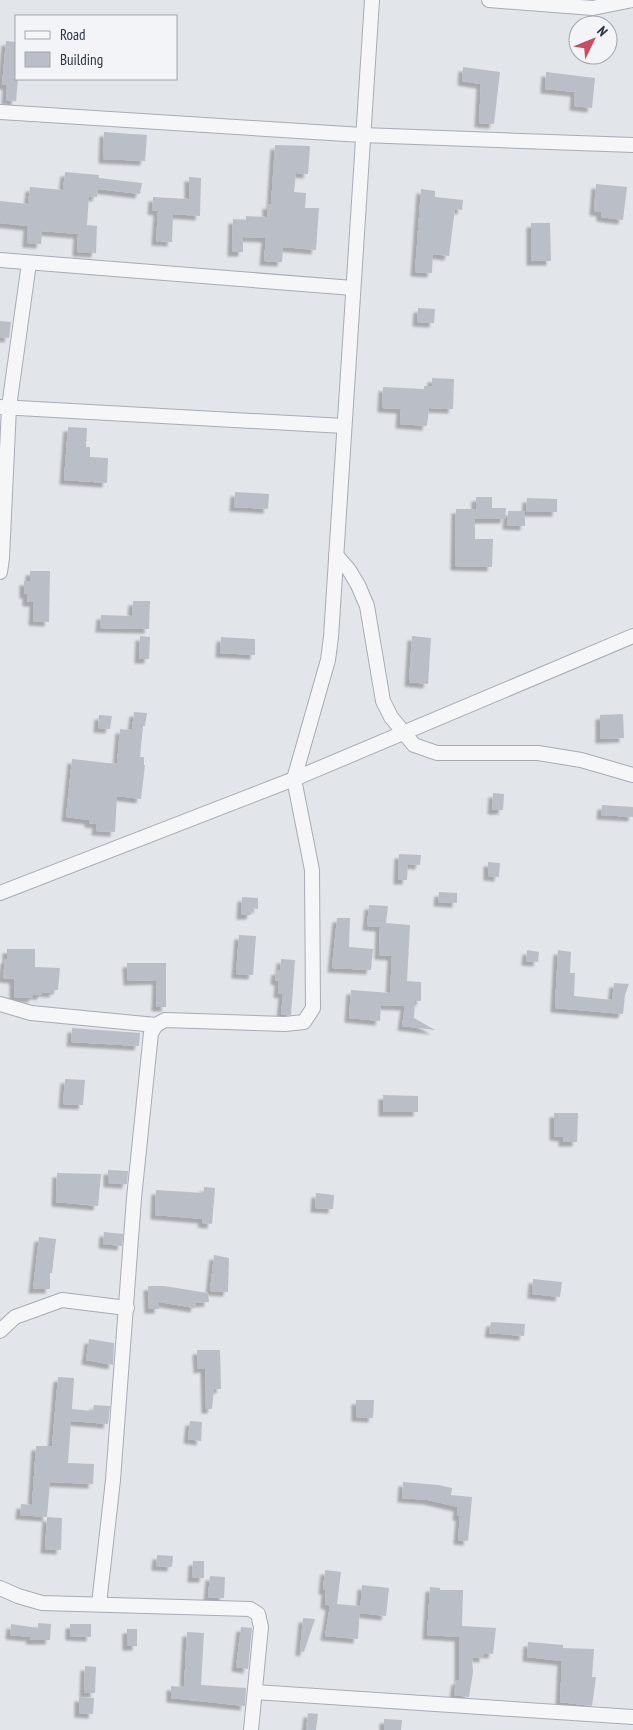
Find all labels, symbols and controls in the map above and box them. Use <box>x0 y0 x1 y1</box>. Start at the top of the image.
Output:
legend <box>15 15 178 80</box>
north arrow <box>568 15 618 65</box>
text: N <box>593 22 612 40</box>
text: Road <box>60 25 86 44</box>
text: Building <box>60 50 103 69</box>

